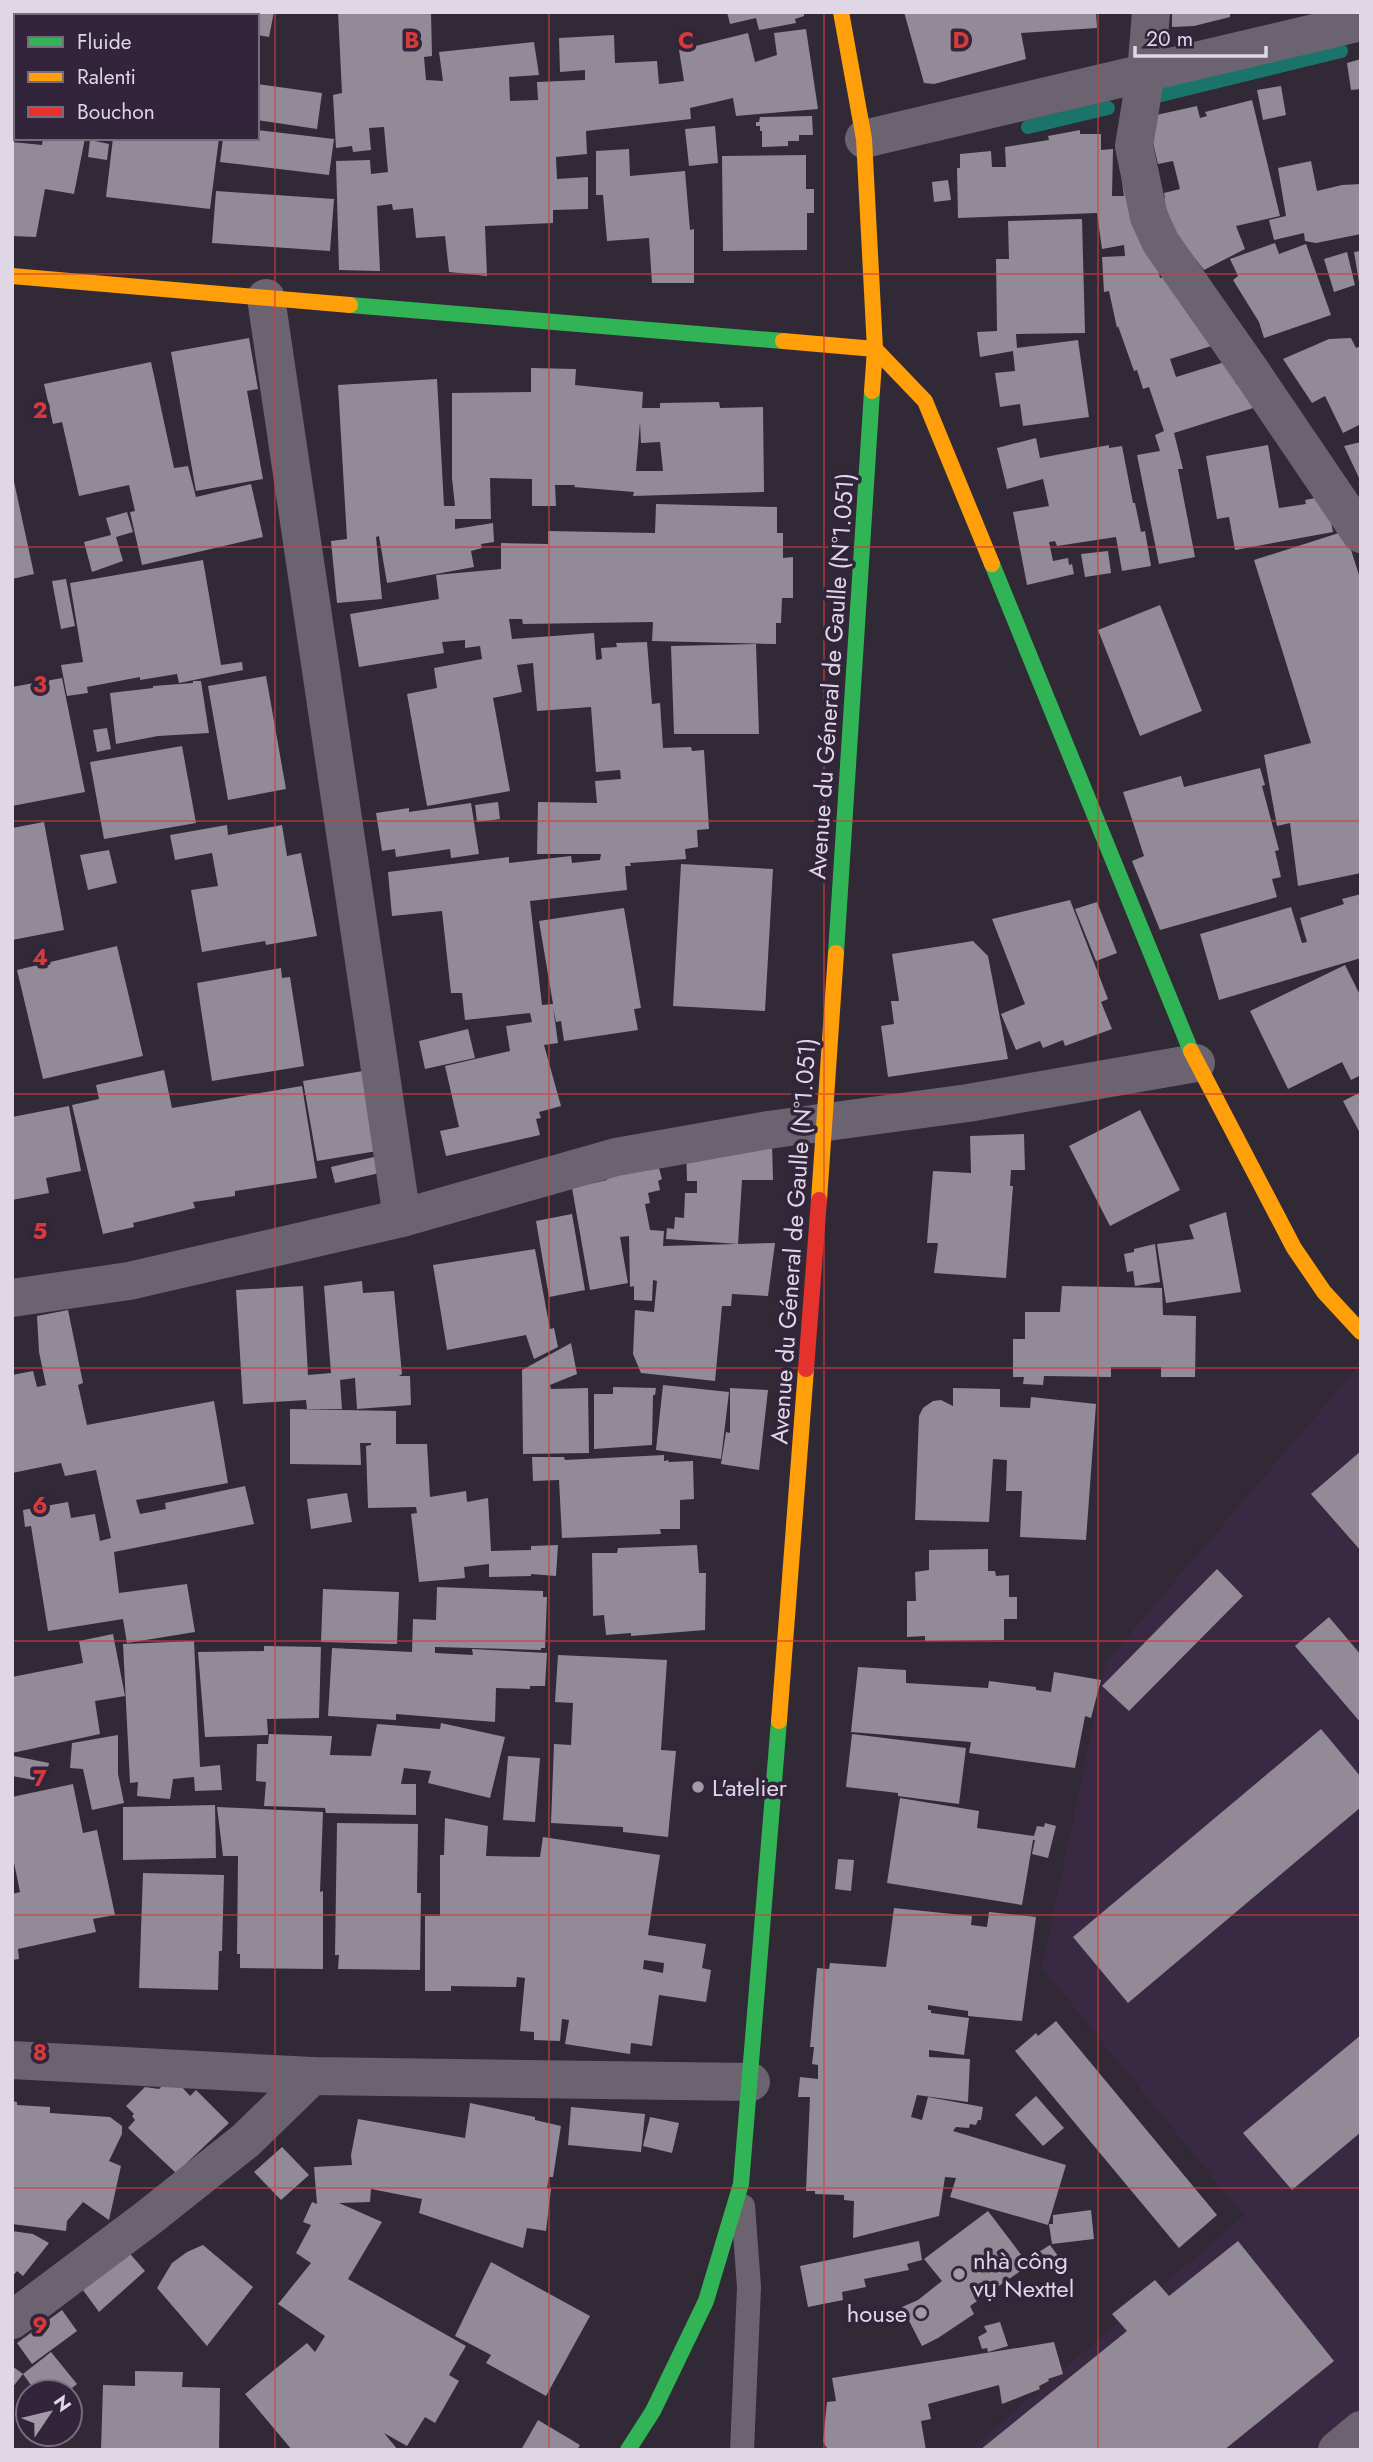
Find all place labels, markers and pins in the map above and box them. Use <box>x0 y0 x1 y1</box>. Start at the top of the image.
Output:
place label: L'atelier <box>712 1770 788 1805</box>
marker: L'atelier <box>690 1779 706 1795</box>
place label: nhà công vụ Nexttel <box>973 2243 1074 2306</box>
marker: nhà công vụ Nexttel <box>951 2266 967 2282</box>
place label: house <box>847 2296 907 2331</box>
marker: house <box>913 2305 929 2321</box>

